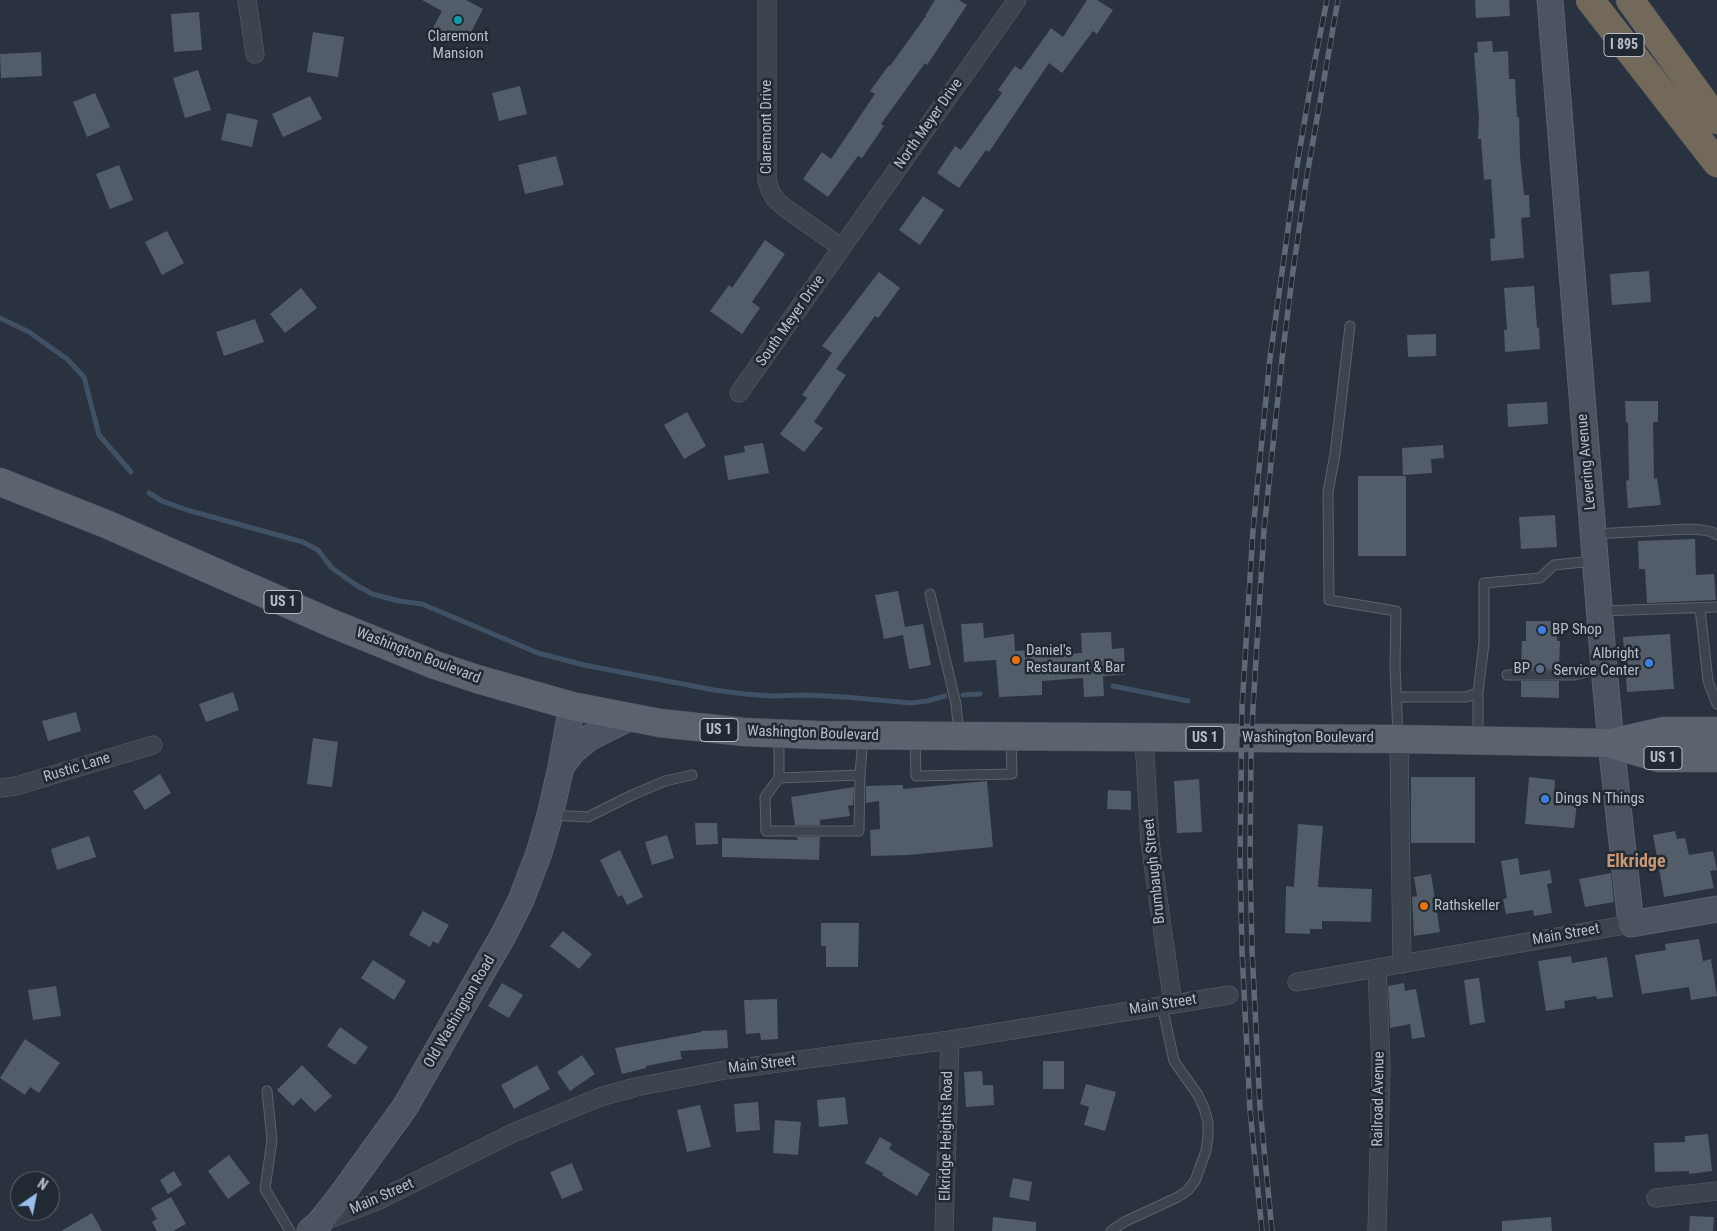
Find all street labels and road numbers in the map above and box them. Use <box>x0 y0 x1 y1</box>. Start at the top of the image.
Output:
road number: I 895 <box>1604 34 1644 56</box>
street label: North Meyer Drive <box>891 75 967 173</box>
street label: Claremont Drive <box>758 80 776 174</box>
street label: South Meyer Drive <box>753 272 829 370</box>
street label: Levering Avenue <box>1574 413 1600 511</box>
road number: US 1 <box>264 590 302 614</box>
street label: Washington Boulevard <box>353 624 483 688</box>
road number: US 1 <box>700 718 738 742</box>
street label: Washington Boulevard <box>747 723 879 745</box>
road number: US 1 <box>1186 726 1224 750</box>
street label: Washington Boulevard <box>1242 729 1374 747</box>
road number: US 1 <box>1644 746 1682 770</box>
street label: Rustic Lane <box>41 749 113 787</box>
street label: Brumbaugh Street <box>1140 817 1170 925</box>
street label: Main Street <box>1531 920 1601 950</box>
street label: Old Washington Road <box>421 953 499 1071</box>
street label: Main Street <box>1128 991 1198 1019</box>
street label: Railroad Avenue <box>1369 1051 1389 1147</box>
street label: Main Street <box>727 1052 797 1078</box>
street label: Elkridge Heights Road <box>937 1071 957 1201</box>
street label: Main Street <box>347 1175 417 1219</box>

